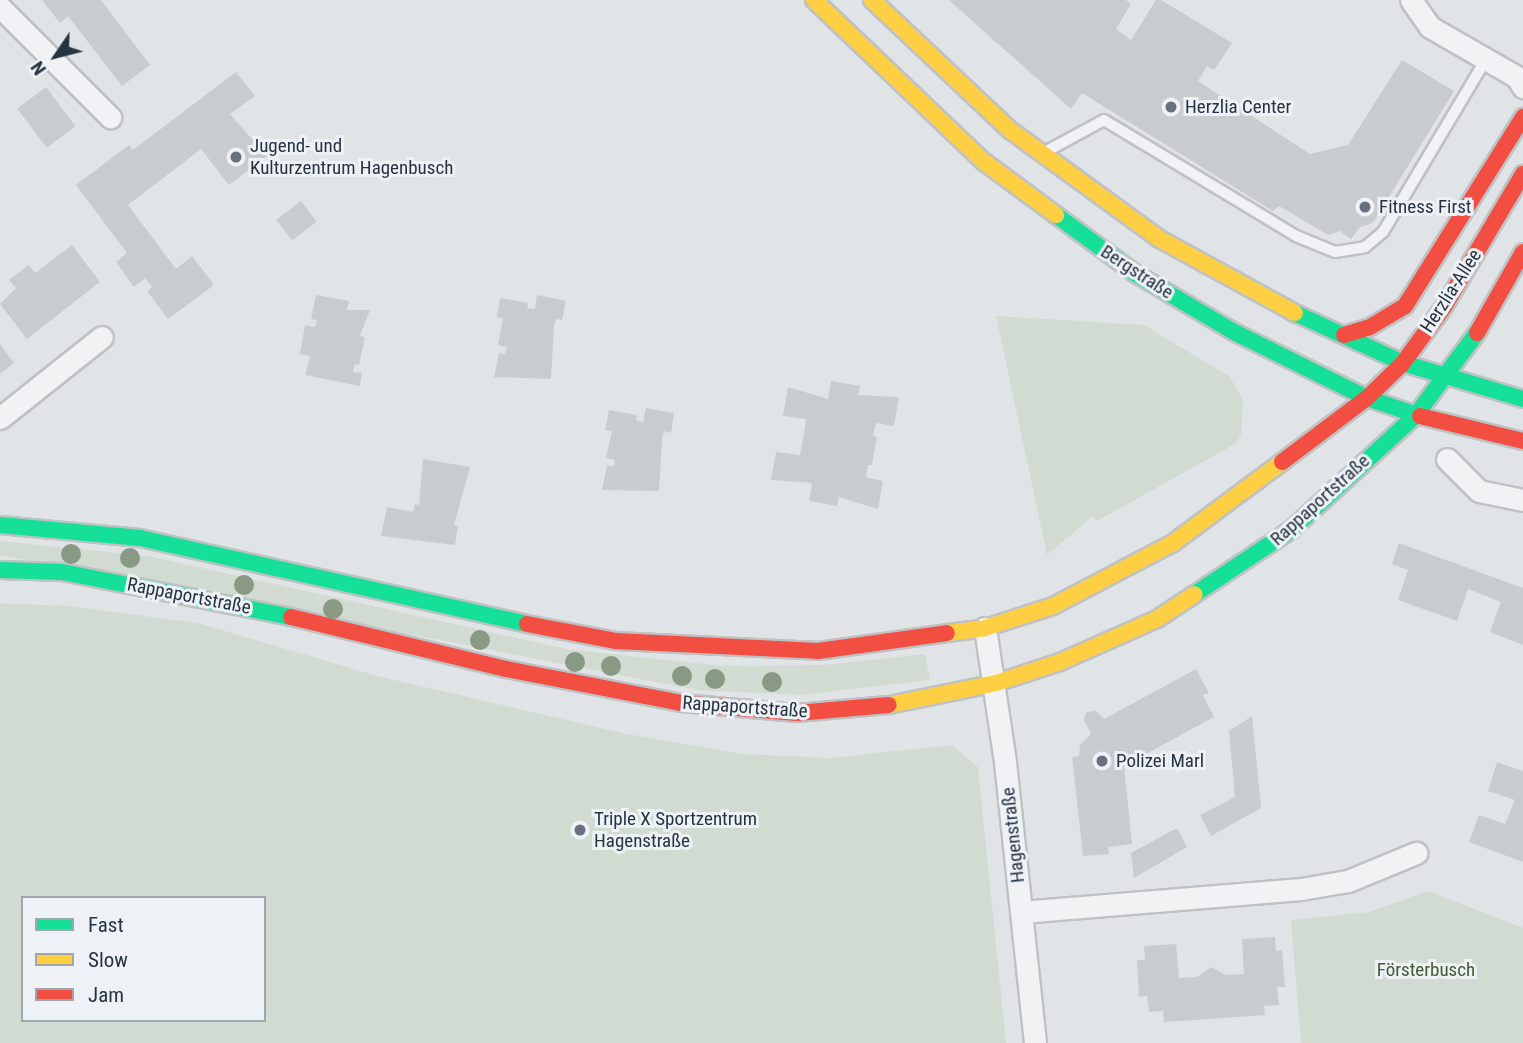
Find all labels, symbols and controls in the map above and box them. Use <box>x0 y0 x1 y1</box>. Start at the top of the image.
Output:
north arrow <box>21 21 91 91</box>
text: N <box>26 57 51 80</box>
place label: Herzlia Center <box>1185 96 1291 118</box>
marker: Herzlia Center <box>1163 99 1179 115</box>
place label: Jugend- und Kulturzentrum Hagenbusch <box>250 135 453 179</box>
marker: Jugend- und Kulturzentrum Hagenbusch <box>228 149 244 165</box>
place label: Fitness First <box>1379 196 1471 218</box>
marker: Fitness First <box>1357 199 1373 215</box>
street label: Bergstraße <box>1096 240 1178 304</box>
street label: Herzlia-Allee <box>1416 245 1486 337</box>
street label: Rappaportstraße <box>1266 450 1374 550</box>
street label: Rappaportstraße <box>125 573 253 619</box>
street label: Rappaportstraße <box>682 691 808 723</box>
place label: Polizei Marl <box>1116 750 1204 772</box>
marker: Polizei Marl <box>1094 753 1110 769</box>
street label: Hagenstraße <box>997 786 1029 884</box>
place label: Triple X Sportzentrum Hagenstraße <box>594 808 757 852</box>
marker: Triple X Sportzentrum Hagenstraße <box>572 822 588 838</box>
legend <box>21 896 266 1022</box>
text: Fast <box>88 913 124 937</box>
text: Slow <box>88 948 128 972</box>
park label: Försterbusch <box>1377 959 1475 981</box>
text: Jam <box>88 983 124 1007</box>

